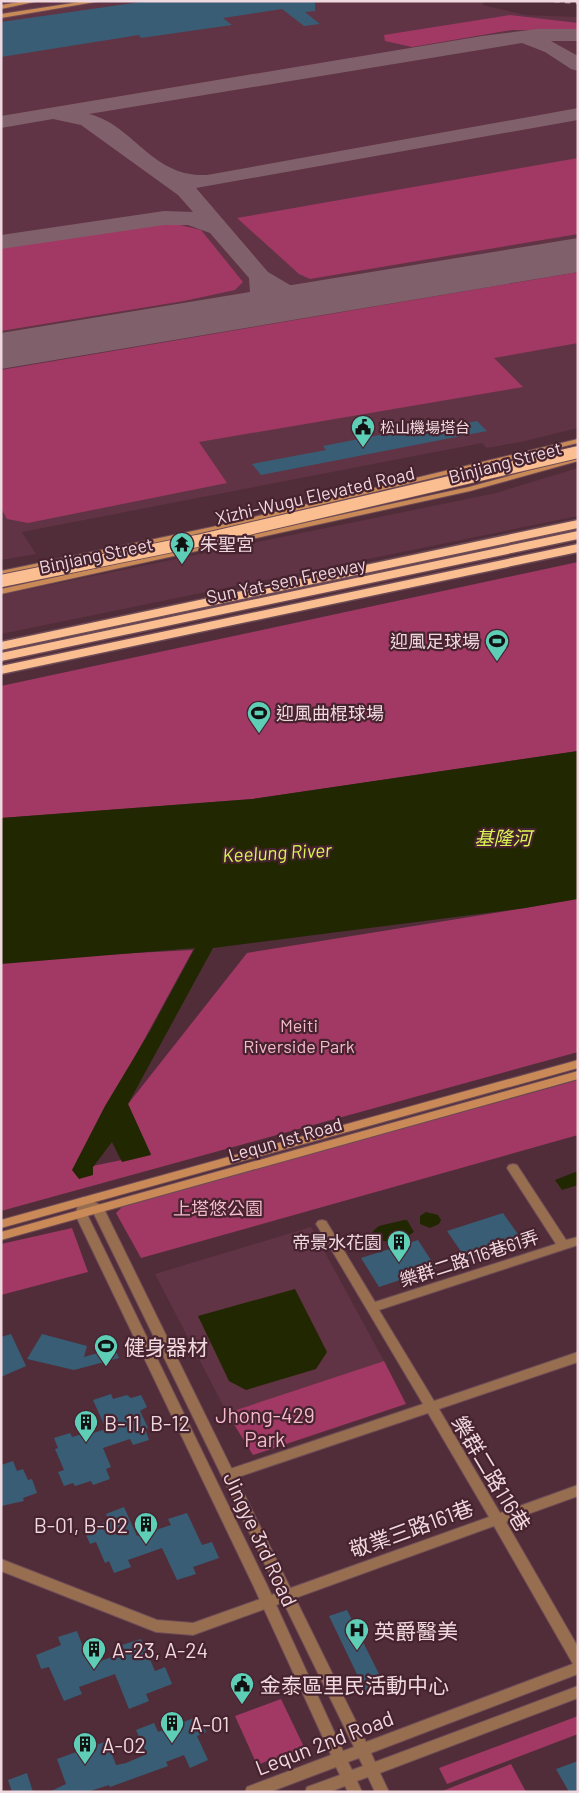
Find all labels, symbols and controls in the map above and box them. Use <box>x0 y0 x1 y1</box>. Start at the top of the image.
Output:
public building icon: 松山機場塔台 <box>350 414 376 448</box>
place label: 松山機場塔台 <box>380 418 470 436</box>
street label: Binjiang Street <box>446 436 564 488</box>
street label: Xizhi-Wugu Elevated Road <box>213 461 417 529</box>
temple icon: 朱聖宮 <box>169 531 195 565</box>
street label: Binjiang Street <box>37 532 155 578</box>
place label: 朱聖宮 <box>200 533 254 555</box>
street label: Sun Yat-sen Freeway <box>204 552 368 608</box>
sports icon: 迎風足球場 <box>484 628 510 662</box>
place label: 迎風足球場 <box>390 630 480 652</box>
sports icon: 迎風曲棍球場 <box>246 700 272 734</box>
place label: 迎風曲棍球場 <box>276 702 384 724</box>
water label: 基隆河 <box>474 826 535 849</box>
water label: Keelung River <box>222 838 333 866</box>
park label: Meiti Riverside Park <box>243 1014 355 1057</box>
street label: Lequn 1st Road <box>225 1112 345 1166</box>
park label: 上塔悠公園 <box>173 1197 263 1219</box>
street label: 樂群二路116巷61弄 <box>397 1225 541 1291</box>
building icon: 帝景水花園 <box>386 1229 412 1263</box>
place label: 帝景水花園 <box>292 1231 382 1253</box>
sports icon: 健身器材 <box>93 1333 119 1367</box>
place label: 健身器材 <box>124 1334 208 1359</box>
park label: Jhong-429 Park <box>215 1402 315 1451</box>
building icon: B-11, B-12 <box>73 1409 99 1443</box>
place label: B-11, B-12 <box>104 1410 190 1435</box>
street label: 樂群二路116巷 <box>448 1411 536 1535</box>
street label: Jingye 3rd Road <box>219 1468 303 1610</box>
street label: 敬業三路161巷 <box>346 1494 476 1562</box>
building icon: B-01, B-02 <box>133 1511 159 1545</box>
place label: B-01, B-02 <box>34 1512 128 1537</box>
hospital icon: 英爵醫美 <box>344 1617 370 1651</box>
place label: 英爵醫美 <box>374 1618 458 1643</box>
building icon: A-23, A-24 <box>81 1636 107 1670</box>
place label: A-23, A-24 <box>112 1637 208 1662</box>
public building icon: 金泰區里民活動中心 <box>229 1671 255 1705</box>
place label: 金泰區里民活動中心 <box>260 1672 449 1697</box>
street label: Lequn 2nd Road <box>251 1704 397 1780</box>
building icon: A-01 <box>159 1710 185 1744</box>
place label: A-01 <box>190 1711 229 1736</box>
building icon: A-02 <box>72 1731 98 1765</box>
place label: A-02 <box>102 1732 146 1757</box>

